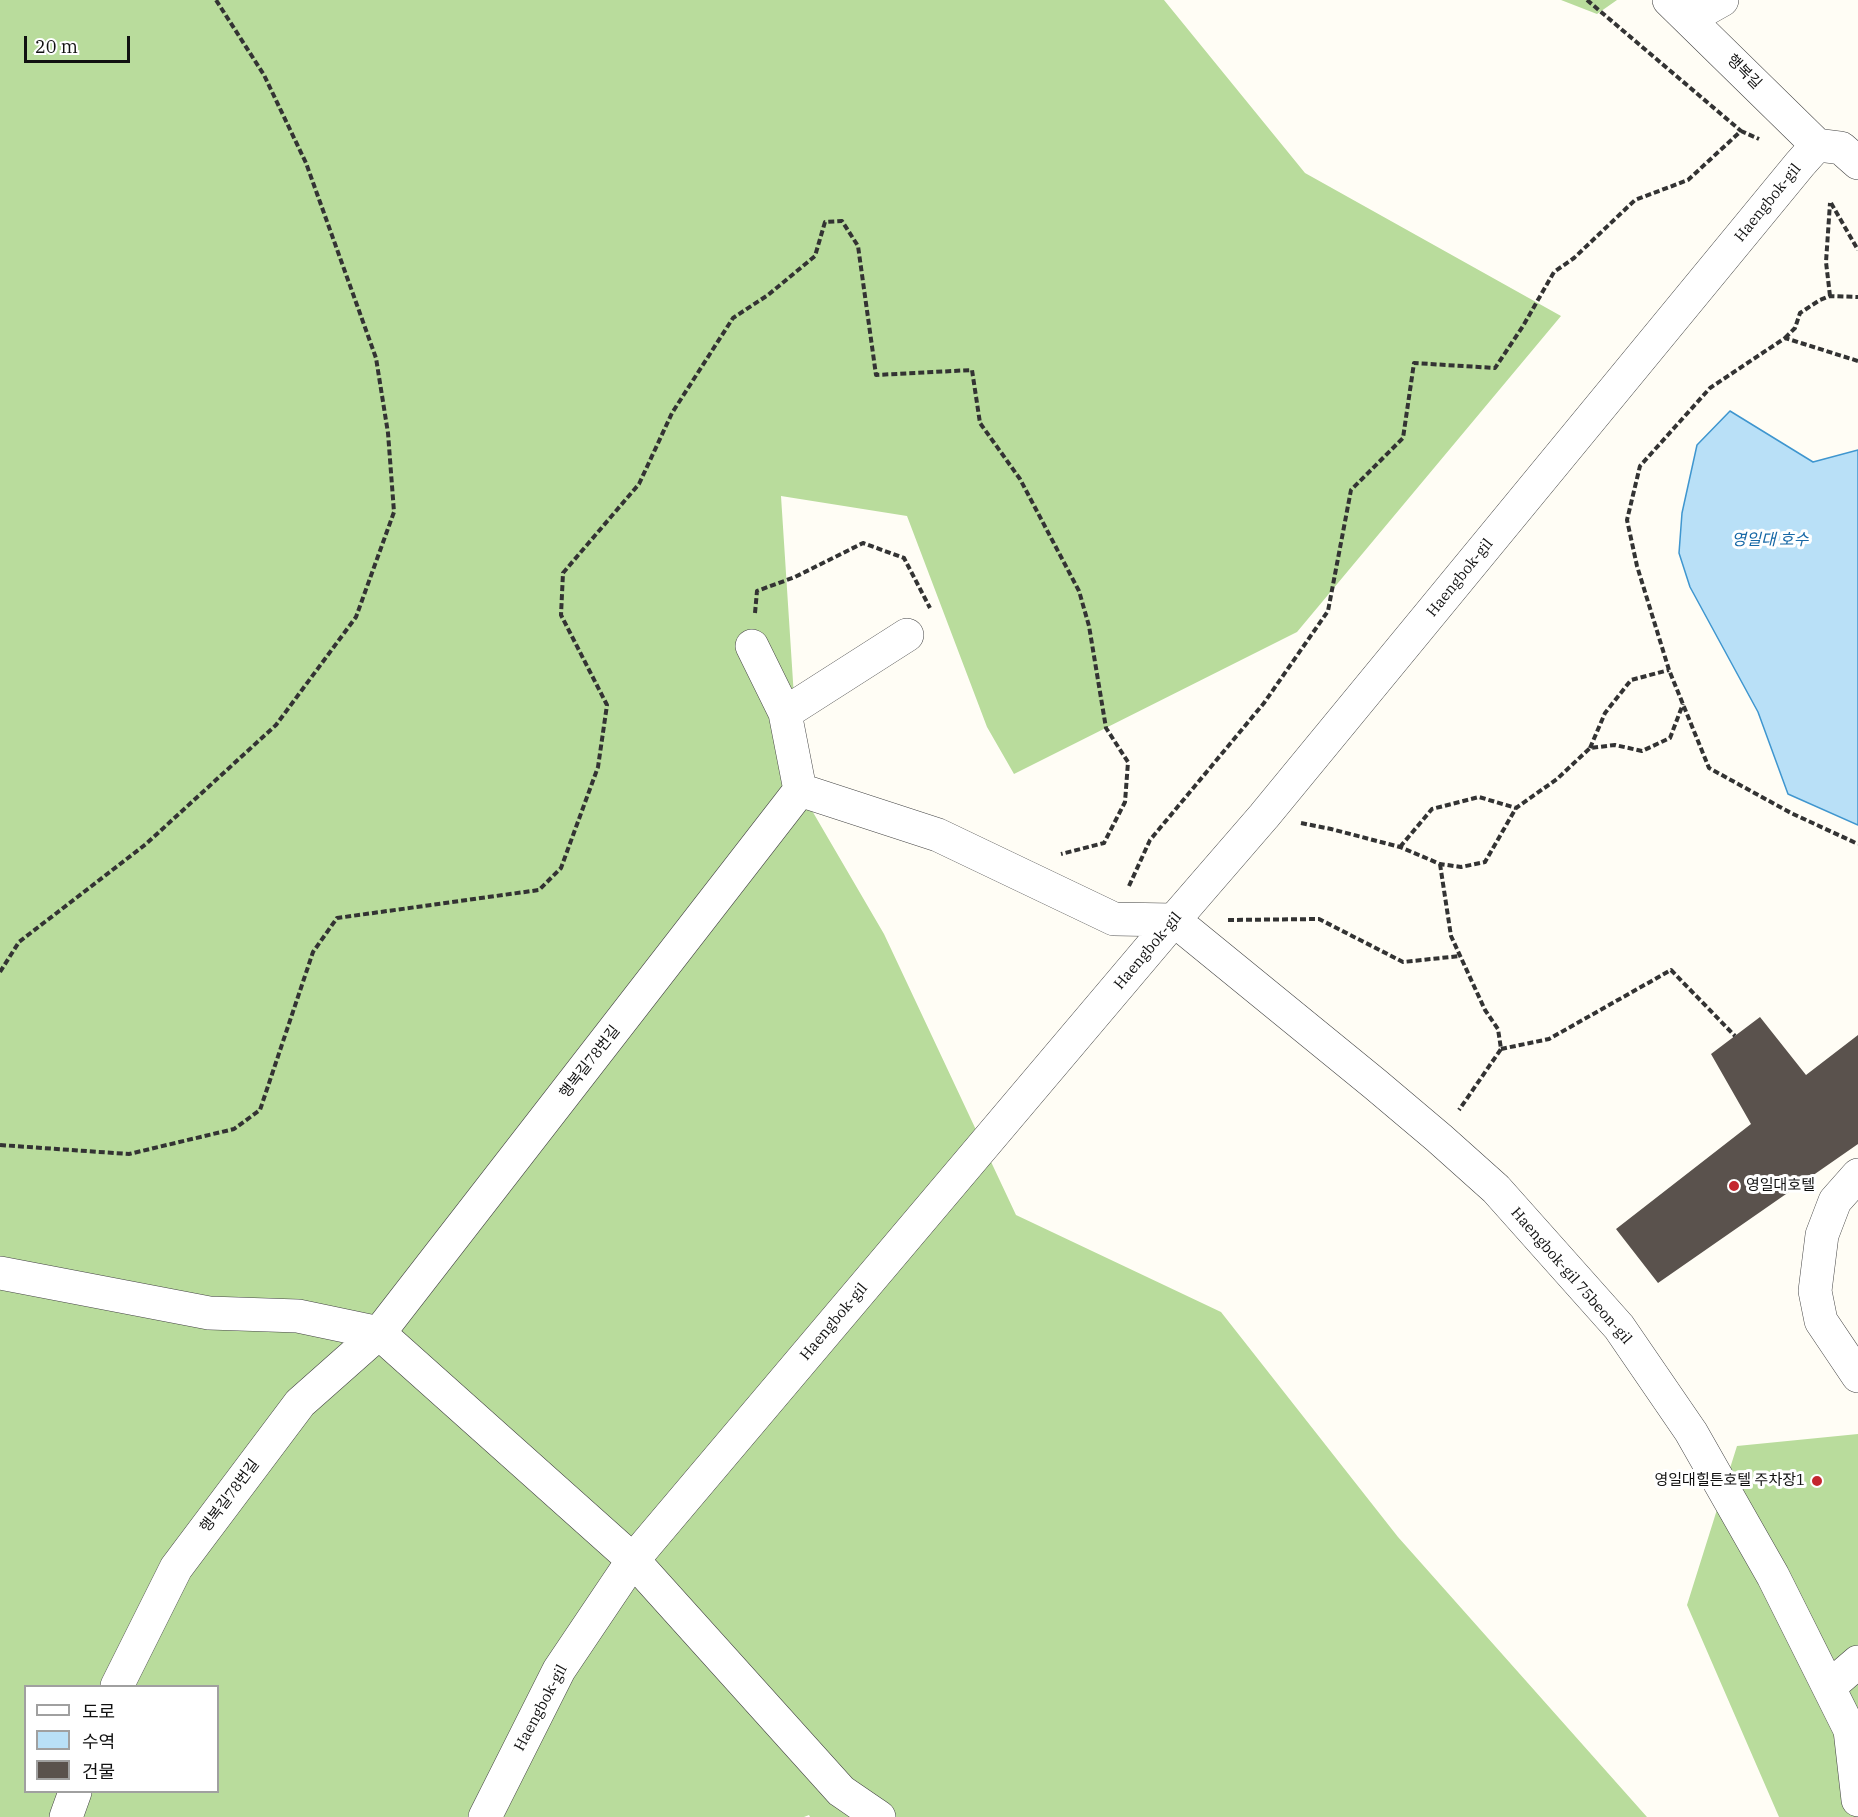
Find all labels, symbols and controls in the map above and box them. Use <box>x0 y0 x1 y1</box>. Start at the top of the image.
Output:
scale bar <box>27 24 134 62</box>
text: 20 m <box>35 35 78 58</box>
street label: 행복길 <box>1723 51 1765 93</box>
street label: Haengbok-gil <box>1731 160 1805 246</box>
water label: 영일대 호수 <box>1732 530 1808 550</box>
street label: Haengbok-gil <box>1423 535 1497 621</box>
street label: Haengbok-gil <box>1111 909 1185 993</box>
street label: 행복길78번길 <box>556 1022 624 1102</box>
place label: 영일대호텔 <box>1746 1177 1815 1195</box>
marker: 영일대호텔 <box>1727 1179 1741 1193</box>
street label: Haengbok-gil 75beon-gil <box>1507 1204 1635 1348</box>
street label: Haengbok-gil <box>797 1280 871 1364</box>
street label: 행복길78번길 <box>197 1456 263 1536</box>
place label: 영일대힐튼호텔 주차장1 <box>1655 1472 1805 1490</box>
marker: 영일대힐튼호텔 주차장1 <box>1810 1474 1824 1488</box>
street label: Haengbok-gil <box>511 1662 571 1754</box>
legend <box>24 1685 219 1793</box>
text: 도로 <box>82 1700 115 1723</box>
text: 수역 <box>82 1730 115 1753</box>
text: 건물 <box>82 1760 115 1783</box>

